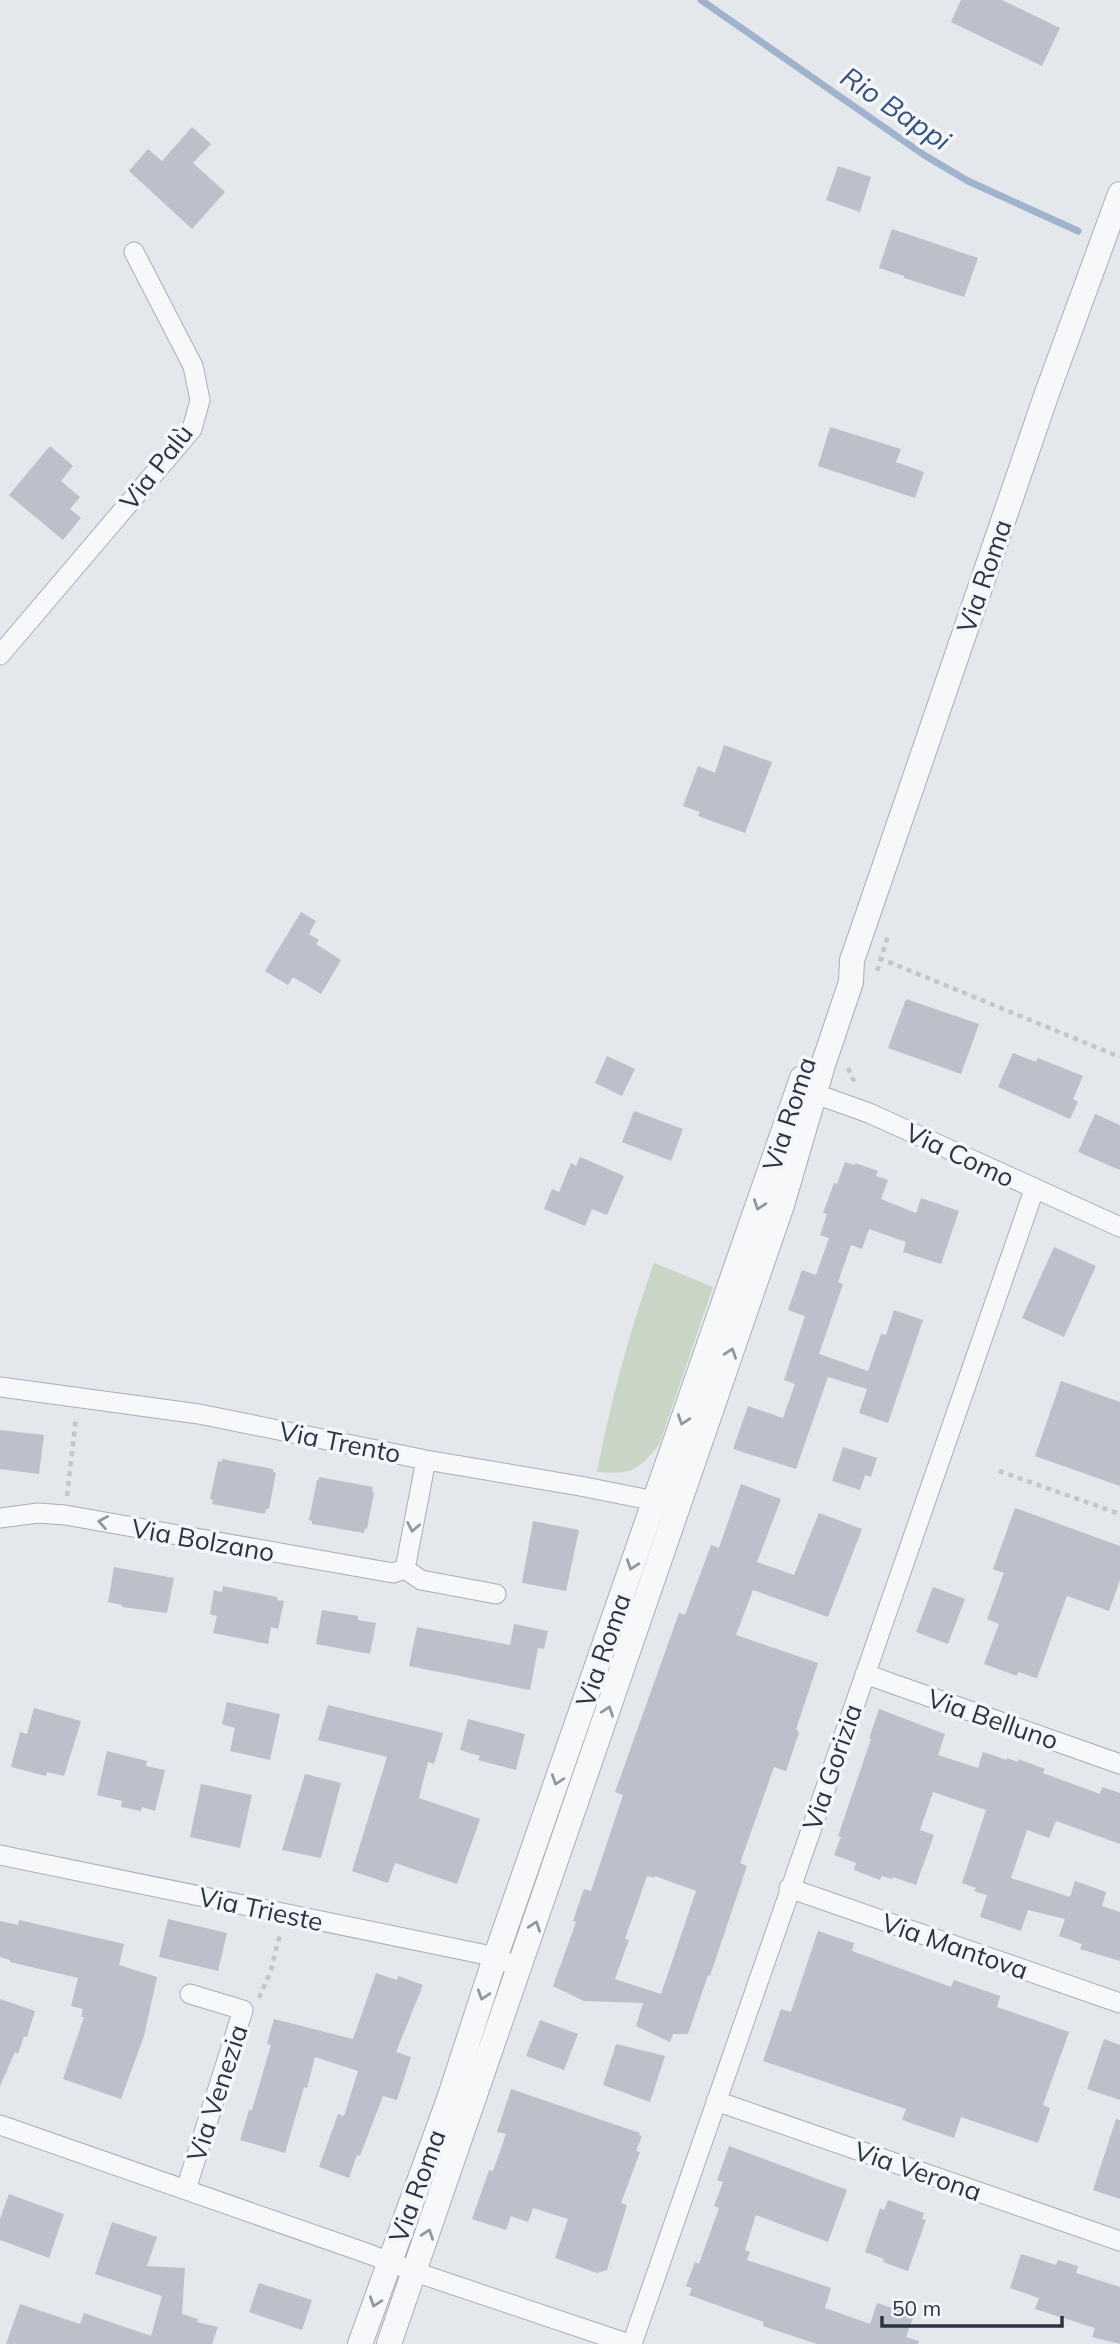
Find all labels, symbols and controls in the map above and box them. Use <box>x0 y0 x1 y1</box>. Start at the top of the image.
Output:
water label: Rio Bappi <box>834 58 958 158</box>
street label: Via Palù <box>112 418 200 516</box>
street label: Via Roma <box>949 515 1019 637</box>
street label: Via Roma <box>755 1053 823 1175</box>
street label: Via Como <box>900 1116 1020 1194</box>
one-way arrow <box>753 1199 767 1211</box>
one-way arrow <box>723 1347 737 1359</box>
one-way arrow <box>677 1413 691 1426</box>
street label: Via Trento <box>277 1414 403 1470</box>
street label: Via Bolzano <box>129 1511 277 1569</box>
one-way arrow <box>97 1515 109 1530</box>
one-way arrow <box>406 1521 421 1533</box>
one-way arrow <box>626 1558 640 1571</box>
street label: Via Roma <box>568 1589 638 1711</box>
street label: Via Belluno <box>923 1681 1063 1757</box>
street label: Via Gorizia <box>795 1699 869 1835</box>
one-way arrow <box>600 1705 614 1717</box>
one-way arrow <box>551 1773 565 1785</box>
street label: Via Trieste <box>196 1880 326 1938</box>
street label: Via Mantova <box>877 1906 1033 1986</box>
one-way arrow <box>527 1920 541 1933</box>
one-way arrow <box>477 1988 491 2001</box>
street label: Via Venezia <box>179 2020 255 2166</box>
street label: Via Roma <box>381 2125 453 2247</box>
street label: Via Verona <box>850 2134 986 2208</box>
one-way arrow <box>420 2228 434 2240</box>
scale bar <box>882 2284 1062 2328</box>
one-way arrow <box>369 2295 383 2307</box>
text: 50 m <box>892 2295 941 2321</box>

